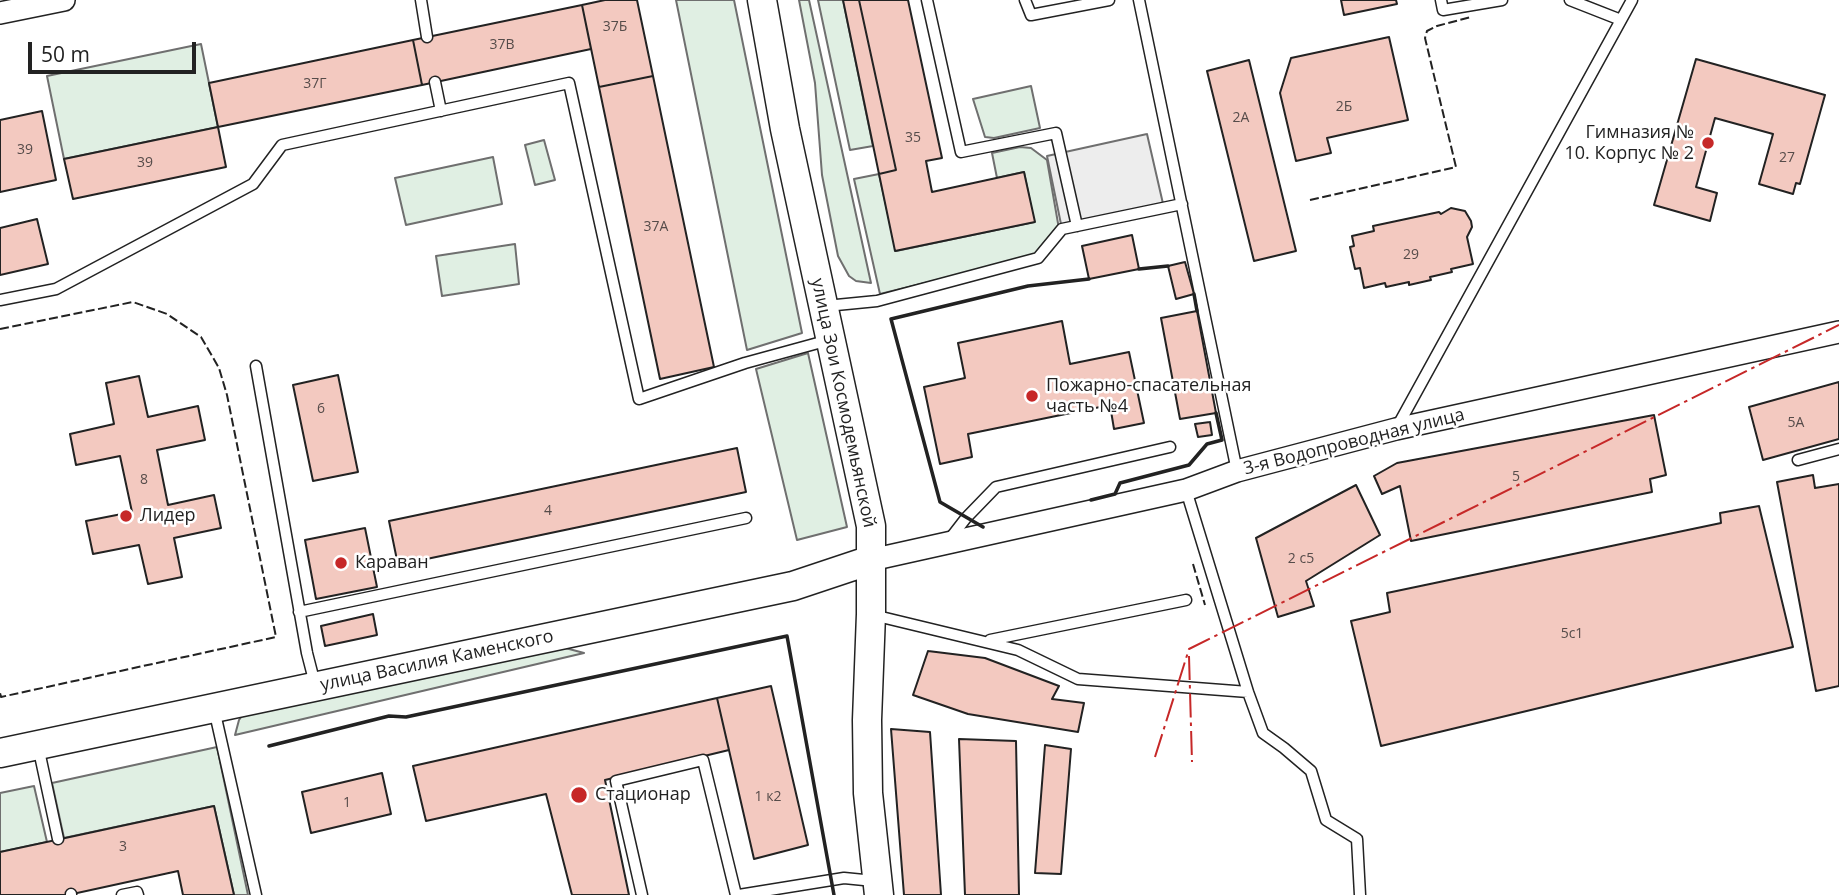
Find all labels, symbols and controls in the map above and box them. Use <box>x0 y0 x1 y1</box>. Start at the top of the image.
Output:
house number: 37Б <box>603 19 627 35</box>
scale bar <box>32 28 200 72</box>
house number: 37В <box>489 37 515 53</box>
text: 50 m <box>41 40 90 68</box>
house number: 37Г <box>303 76 327 92</box>
house number: 2Б <box>1336 99 1352 115</box>
house number: 2А <box>1233 110 1249 126</box>
place label: Гимназия № 10. Корпус № 2 <box>1564 122 1694 164</box>
house number: 35 <box>905 130 921 146</box>
marker: Гимназия № 10. Корпус № 2 <box>1700 135 1716 151</box>
house number: 39 <box>17 142 33 158</box>
house number: 27 <box>1779 150 1795 166</box>
house number: 39 <box>137 155 153 171</box>
house number: 37А <box>644 219 668 235</box>
house number: 29 <box>1403 247 1419 263</box>
street label: улица Зои Космодемьянской <box>806 276 880 530</box>
place label: Пожарно-спасательная часть №4 <box>1046 375 1251 418</box>
marker: Пожарно-спасательная часть №4 <box>1024 388 1040 404</box>
house number: 6 <box>317 401 325 417</box>
street label: 3-я Водопроводная улица <box>1241 404 1467 480</box>
house number: 5А <box>1788 415 1804 431</box>
house number: 5 <box>1512 469 1520 485</box>
house number: 8 <box>140 472 148 488</box>
house number: 4 <box>544 503 552 519</box>
place label: Лидер <box>140 505 196 527</box>
marker: Лидер <box>118 508 134 524</box>
house number: 2 с5 <box>1288 551 1314 567</box>
place label: Караван <box>355 552 429 574</box>
marker: Караван <box>333 555 349 571</box>
street label: улица Василия Каменского <box>318 626 556 696</box>
house number: 5с1 <box>1561 626 1583 642</box>
place label: Стационар <box>595 784 691 806</box>
marker: Стационар <box>569 785 589 805</box>
house number: 1 к2 <box>755 789 781 805</box>
house number: 1 <box>343 795 351 811</box>
house number: 3 <box>119 839 127 855</box>

